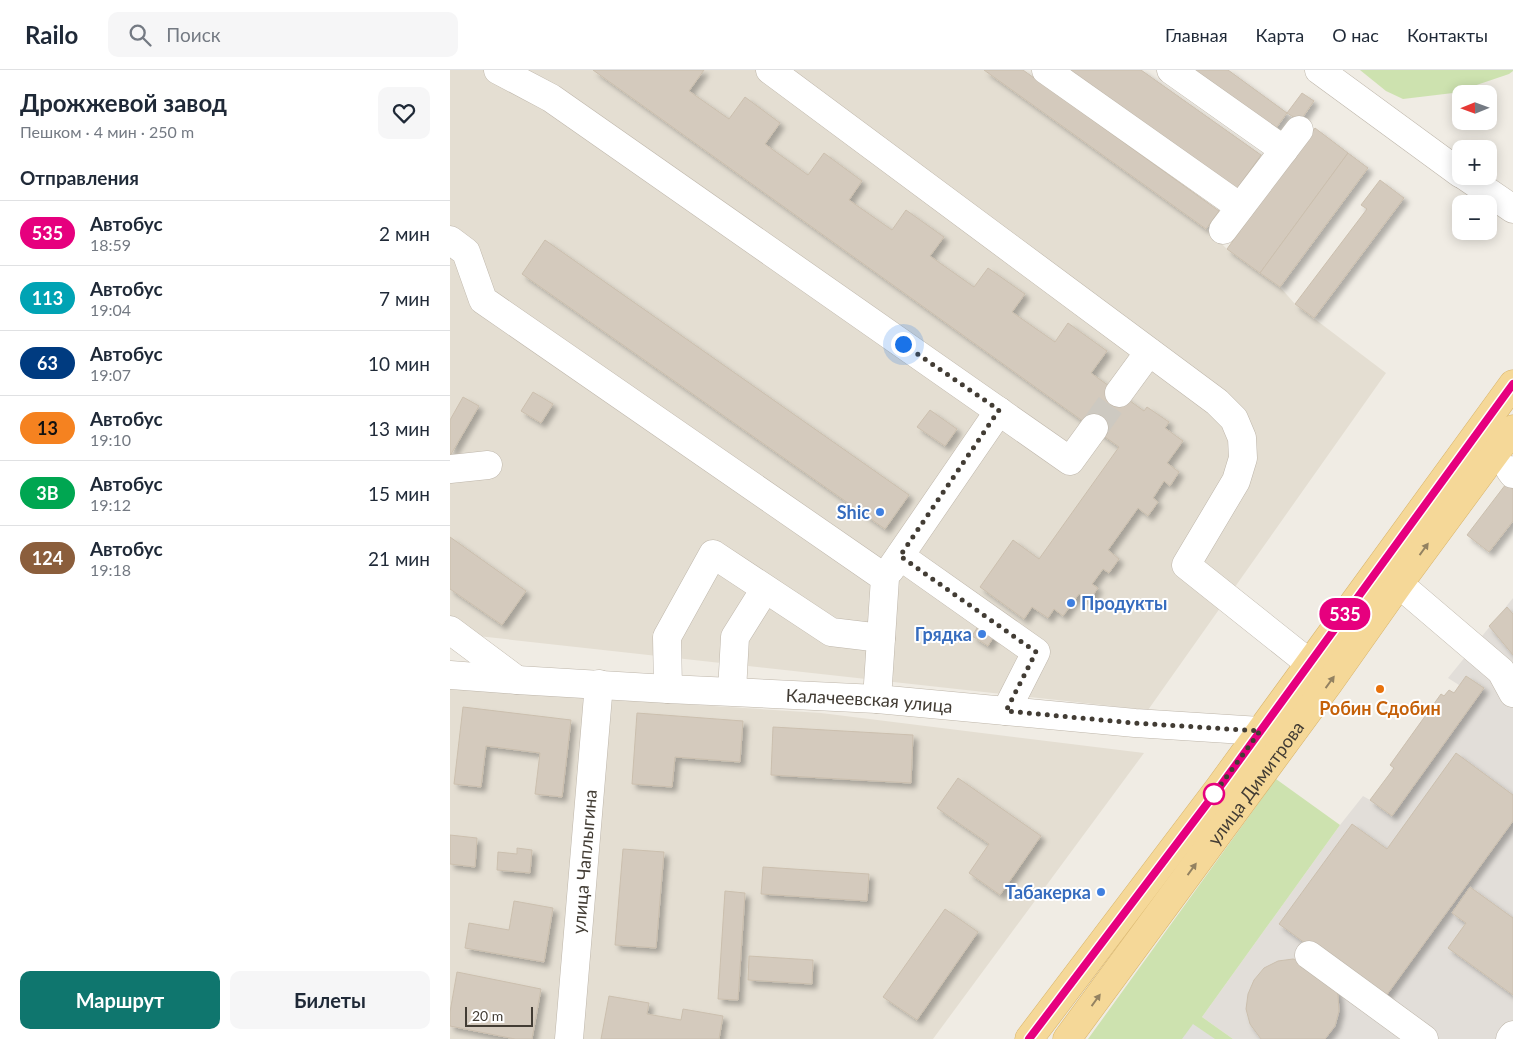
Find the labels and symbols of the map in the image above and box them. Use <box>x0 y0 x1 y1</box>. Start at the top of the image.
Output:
north arrow <box>1452 85 1498 130</box>
your location <box>891 332 916 357</box>
place label: Shic <box>837 501 870 523</box>
marker: Shic <box>874 506 886 518</box>
one-way arrow <box>1419 543 1430 556</box>
place label: Продукты <box>1081 592 1167 614</box>
marker: Продукты <box>1065 597 1077 609</box>
line badge: 535 <box>1316 598 1374 630</box>
place label: Грядка <box>915 623 972 645</box>
marker: Грядка <box>976 628 988 640</box>
one-way arrow <box>1325 675 1335 688</box>
marker: Робин Сдобин <box>1374 683 1386 695</box>
street label: Калачеевская улица <box>785 684 954 717</box>
place label: Робин Сдобин <box>1319 697 1441 719</box>
street label: улица Димитрова <box>1203 717 1308 849</box>
unlabelled marker <box>1203 783 1225 805</box>
street label: улица Чаплыгина <box>567 788 601 935</box>
one-way arrow <box>1187 863 1198 876</box>
place label: Табакерка <box>1005 881 1091 903</box>
marker: Табакерка <box>1095 886 1107 898</box>
one-way arrow <box>1091 993 1101 1007</box>
scale bar <box>465 1004 532 1027</box>

